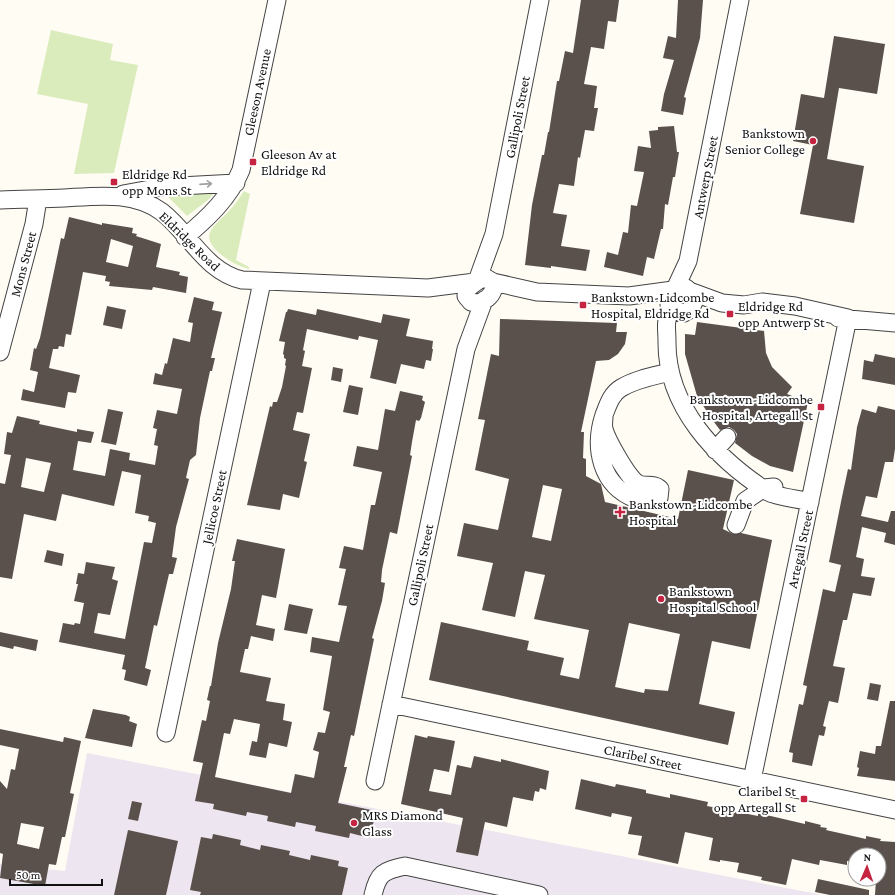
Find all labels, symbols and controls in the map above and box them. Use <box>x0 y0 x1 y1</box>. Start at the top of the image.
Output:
street label: Gleeson Avenue <box>240 47 274 137</box>
street label: Gallipoli Street <box>501 74 533 159</box>
place label: Bankstown Senior College <box>725 125 805 157</box>
street label: Antwerp Street <box>689 134 721 220</box>
marker: Bankstown Senior College <box>808 136 818 146</box>
place label: Gleeson Av at Eldridge Rd <box>261 146 337 178</box>
marker: Gleeson Av at Eldridge Rd <box>248 157 258 167</box>
place label: Eldridge Rd opp Mons St <box>122 166 192 198</box>
marker: Eldridge Rd opp Mons St <box>109 177 119 187</box>
one-way arrow <box>199 181 212 188</box>
street label: Eldridge Road <box>156 208 224 274</box>
street label: Mons Street <box>7 229 39 298</box>
place label: Bankstown-Lidcombe Hospital, Eldridge Rd <box>591 289 714 321</box>
place label: Eldridge Rd opp Antwerp St <box>738 298 825 330</box>
marker: Bankstown-Lidcombe Hospital, Eldridge Rd <box>578 300 588 310</box>
marker: Eldridge Rd opp Antwerp St <box>725 309 735 319</box>
place label: Bankstown-Lidcombe Hospital, Artegall St <box>690 391 813 423</box>
marker: Bankstown-Lidcombe Hospital, Artegall St <box>816 402 826 412</box>
street label: Jellicoe Street <box>198 468 230 548</box>
place label: Bankstown-Lidcombe Hospital <box>629 496 752 528</box>
marker: Bankstown-Lidcombe Hospital <box>614 506 626 518</box>
street label: Artegall Street <box>784 508 816 590</box>
street label: Gallipoli Street <box>404 522 437 607</box>
place label: Bankstown Hospital School <box>669 583 757 615</box>
marker: Bankstown Hospital School <box>656 594 666 604</box>
street label: Claribel Street <box>602 741 684 773</box>
place label: Claribel St opp Artegall St <box>714 783 796 815</box>
marker: Claribel St opp Artegall St <box>799 794 809 804</box>
place label: MRS Diamond Glass <box>362 807 444 839</box>
marker: MRS Diamond Glass <box>349 818 359 828</box>
north arrow <box>847 847 887 887</box>
text: N <box>863 851 872 863</box>
scale bar <box>10 861 102 887</box>
text: 50 m <box>16 868 41 882</box>

